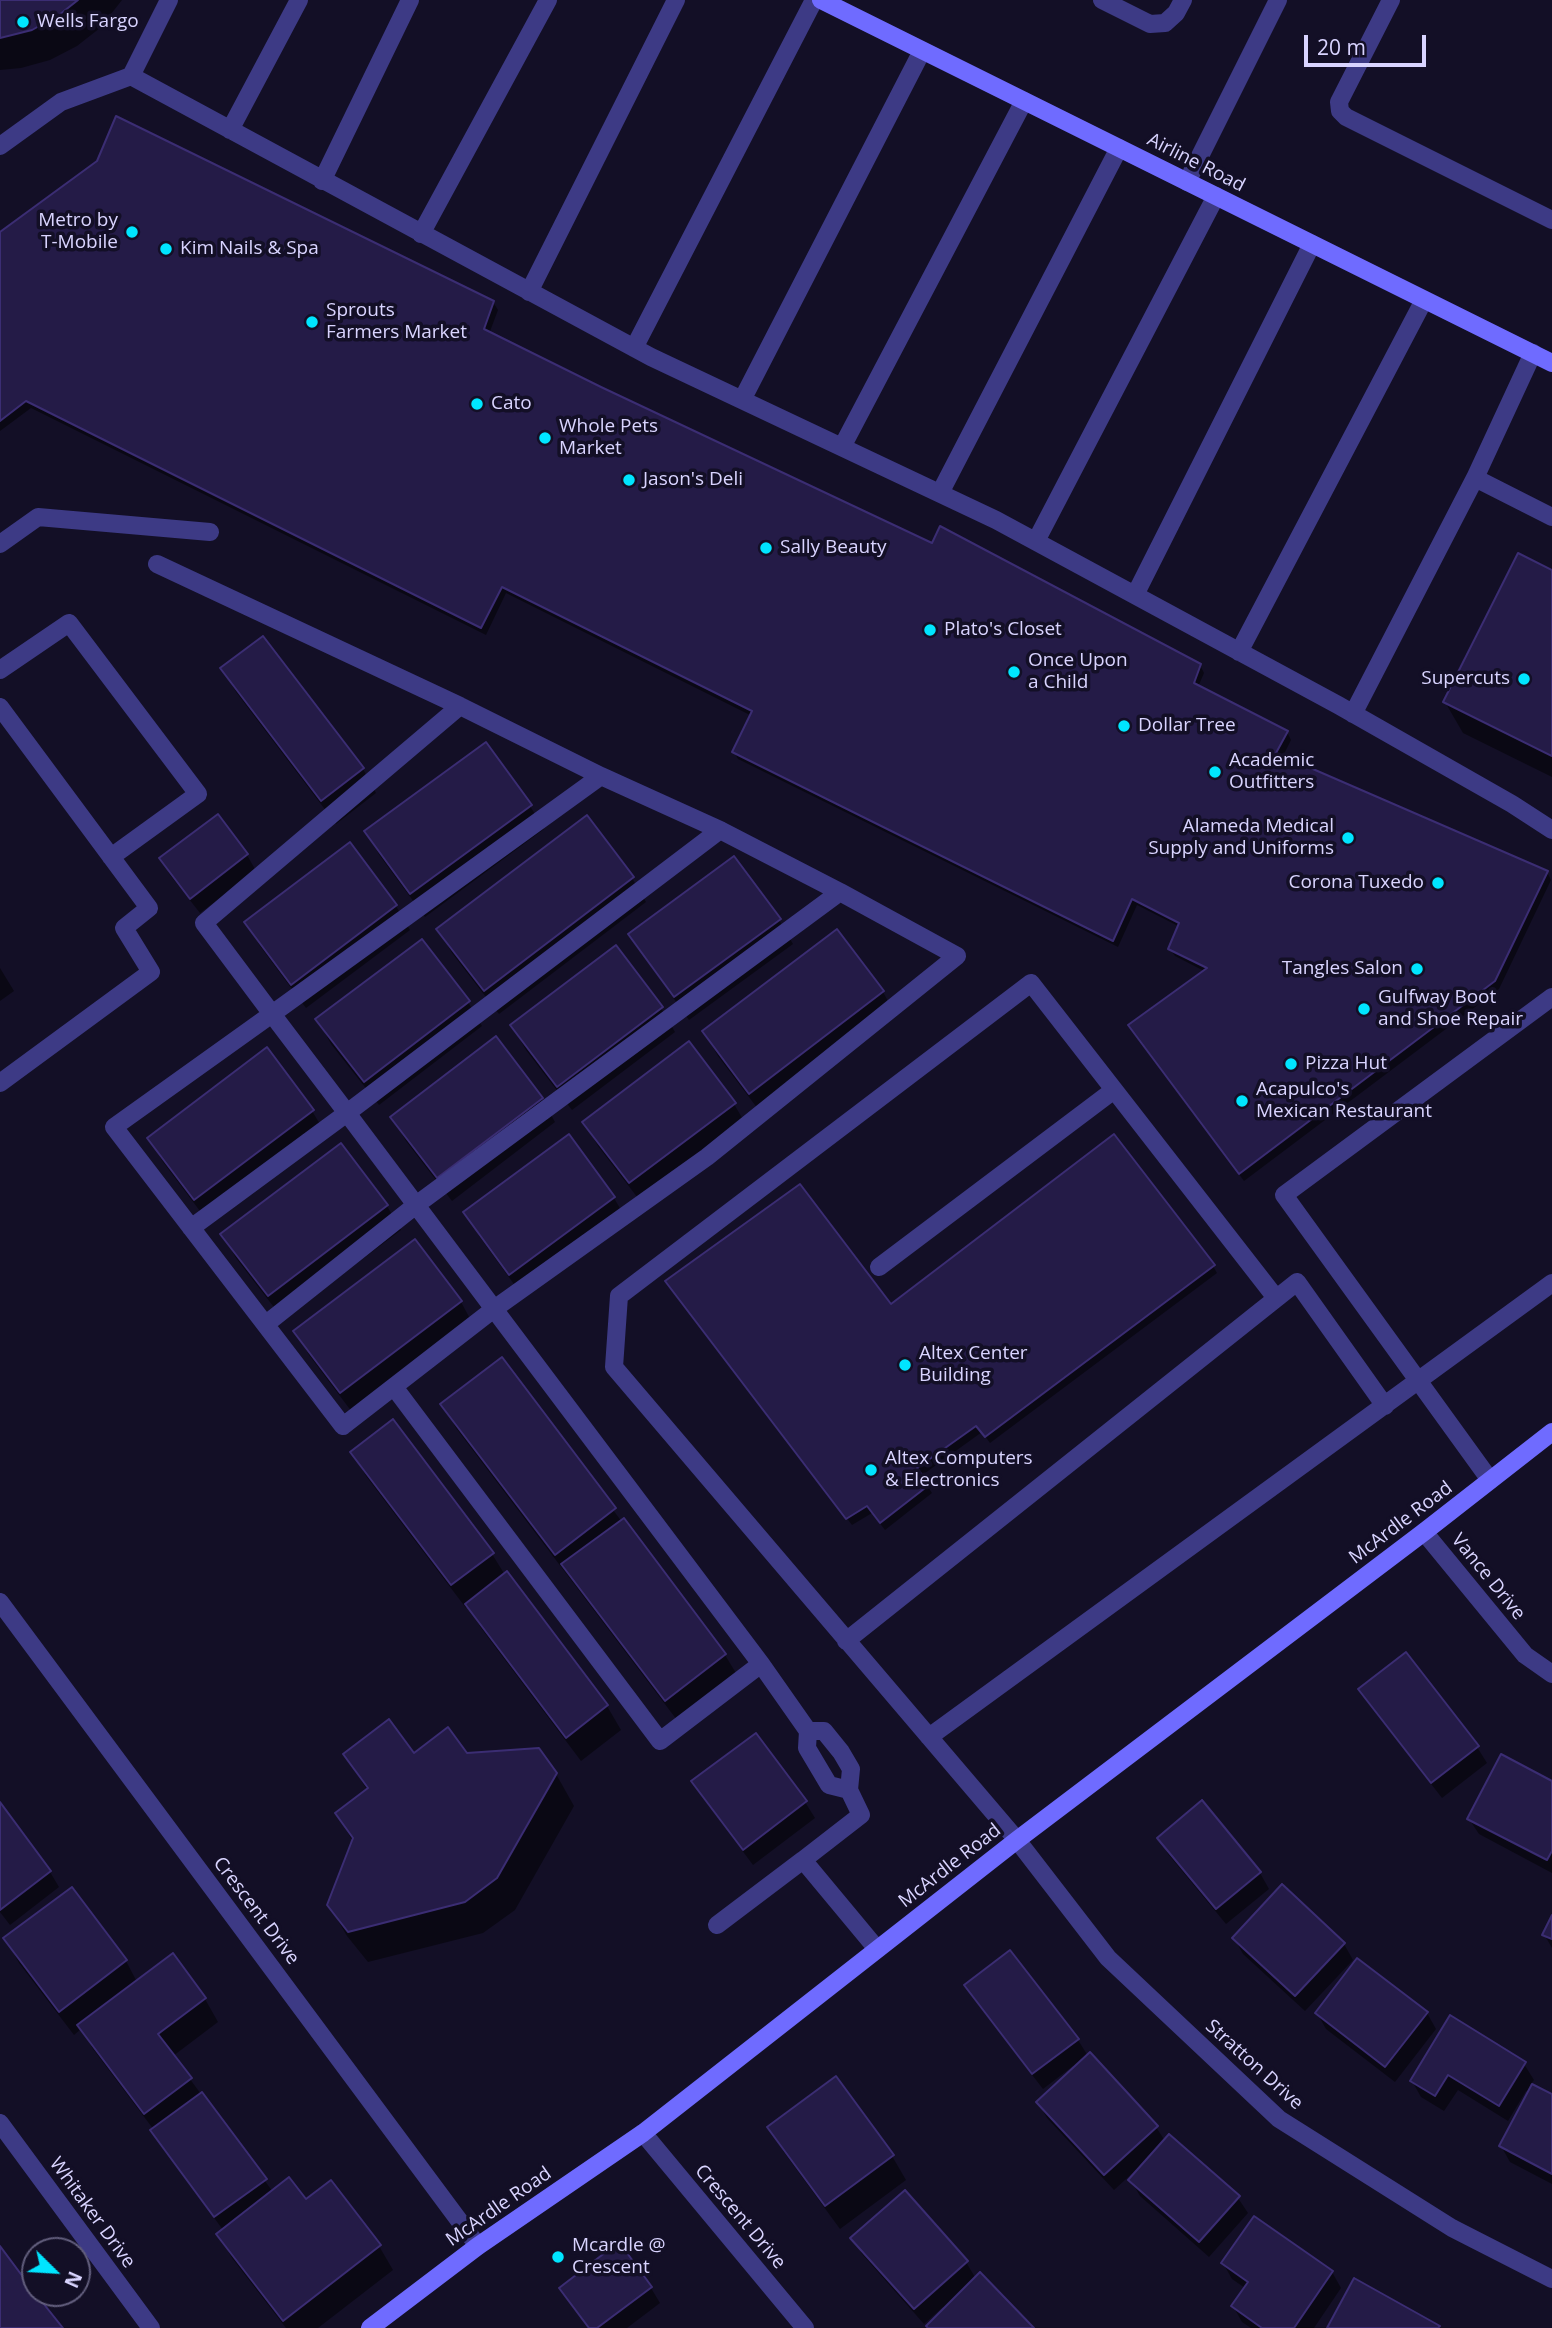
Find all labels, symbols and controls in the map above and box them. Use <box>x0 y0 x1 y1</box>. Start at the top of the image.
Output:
place label: Wells Fargo <box>37 11 139 33</box>
marker: Wells Fargo <box>15 14 31 30</box>
scale bar <box>1307 21 1430 65</box>
text: 20 m <box>1317 33 1366 61</box>
street label: Airline Road <box>1143 129 1249 197</box>
place label: Metro by T-Mobile <box>38 210 118 254</box>
marker: Metro by T-Mobile <box>124 224 140 240</box>
place label: Kim Nails & Spa <box>180 238 319 260</box>
marker: Kim Nails & Spa <box>158 241 174 257</box>
place label: Sprouts Farmers Market <box>326 300 467 344</box>
marker: Sprouts Farmers Market <box>304 314 320 330</box>
place label: Cato <box>491 393 532 415</box>
marker: Cato <box>469 396 485 412</box>
place label: Whole Pets Market <box>559 416 658 460</box>
marker: Whole Pets Market <box>537 430 553 446</box>
place label: Jason's Deli <box>643 469 743 491</box>
marker: Jason's Deli <box>621 472 637 488</box>
place label: Sally Beauty <box>780 537 886 559</box>
marker: Sally Beauty <box>758 540 774 556</box>
place label: Plato's Closet <box>944 619 1062 641</box>
marker: Plato's Closet <box>922 622 938 638</box>
place label: Once Upon a Child <box>1028 650 1128 694</box>
marker: Once Upon a Child <box>1006 664 1022 680</box>
place label: Supercuts <box>1421 668 1510 690</box>
marker: Supercuts <box>1516 671 1532 687</box>
place label: Dollar Tree <box>1138 715 1236 737</box>
marker: Dollar Tree <box>1116 718 1132 734</box>
place label: Academic Outfitters <box>1229 750 1314 794</box>
marker: Academic Outfitters <box>1207 764 1223 780</box>
place label: Alameda Medical Supply and Uniforms <box>1148 816 1334 860</box>
marker: Alameda Medical Supply and Uniforms <box>1340 830 1356 846</box>
place label: Corona Tuxedo <box>1288 872 1424 894</box>
marker: Corona Tuxedo <box>1430 875 1446 891</box>
place label: Tangles Salon <box>1282 958 1403 980</box>
marker: Tangles Salon <box>1409 961 1425 977</box>
place label: Gulfway Boot and Shoe Repair <box>1378 987 1523 1031</box>
marker: Gulfway Boot and Shoe Repair <box>1356 1001 1372 1017</box>
place label: Pizza Hut <box>1305 1053 1387 1075</box>
marker: Pizza Hut <box>1283 1056 1299 1072</box>
place label: Acapulco's Mexican Restaurant <box>1256 1079 1432 1123</box>
marker: Acapulco's Mexican Restaurant <box>1234 1093 1250 1109</box>
place label: Altex Center Building <box>919 1343 1028 1387</box>
marker: Altex Center Building <box>897 1357 913 1373</box>
place label: Altex Computers & Electronics <box>885 1448 1033 1492</box>
marker: Altex Computers & Electronics <box>863 1462 879 1478</box>
street label: McArdle Road <box>1345 1477 1457 1569</box>
street label: Vance Drive <box>1446 1529 1530 1625</box>
street label: McArdle Road <box>894 1819 1006 1913</box>
street label: Crescent Drive <box>208 1853 304 1969</box>
street label: Stratton Drive <box>1200 2015 1308 2115</box>
street label: Whitaker Drive <box>44 2153 140 2273</box>
street label: Crescent Drive <box>690 2160 790 2274</box>
street label: McArdle Road <box>442 2162 556 2252</box>
place label: Mcardle @ Crescent <box>572 2235 666 2279</box>
north arrow <box>21 2237 91 2307</box>
marker: Mcardle @ Crescent <box>550 2249 566 2265</box>
text: N <box>58 2267 88 2292</box>

